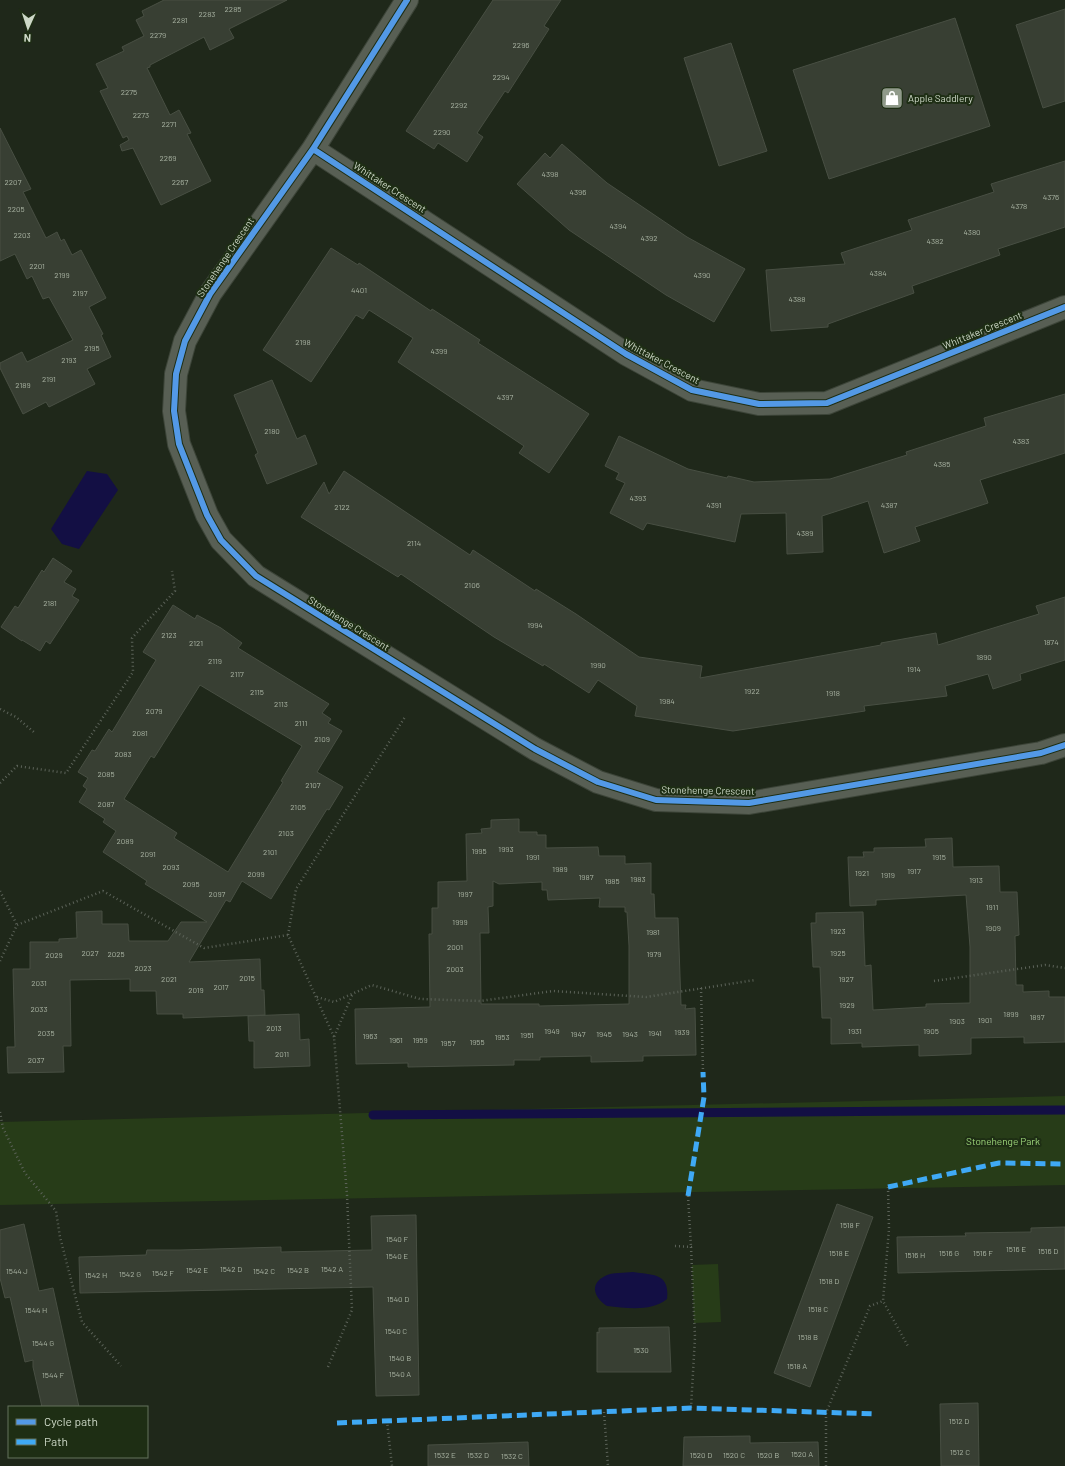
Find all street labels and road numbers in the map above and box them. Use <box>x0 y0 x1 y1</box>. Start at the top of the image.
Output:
street label: Whittaker Crescent <box>351 159 429 215</box>
street label: Stonehenge Crescent <box>194 215 256 299</box>
street label: Whittaker Crescent <box>941 309 1024 351</box>
street label: Whittaker Crescent <box>622 336 702 386</box>
street label: Stonehenge Crescent <box>306 593 392 653</box>
street label: Stonehenge Crescent <box>661 783 755 797</box>

